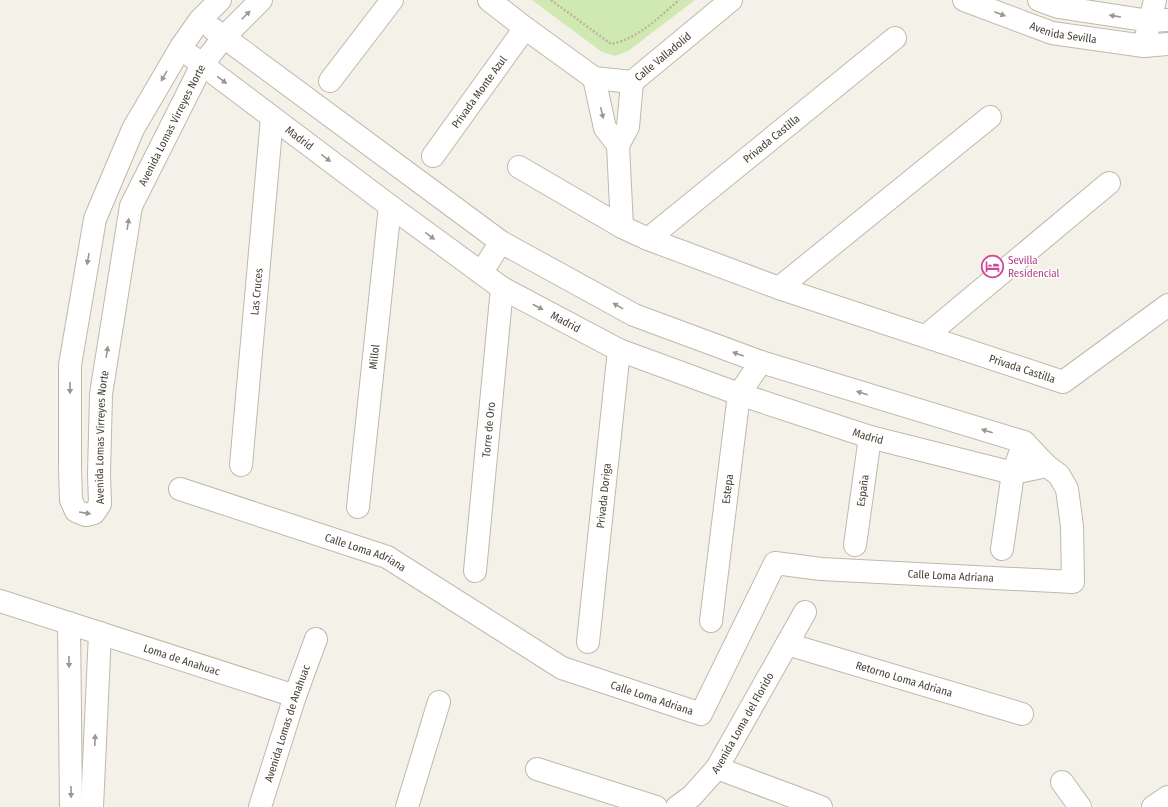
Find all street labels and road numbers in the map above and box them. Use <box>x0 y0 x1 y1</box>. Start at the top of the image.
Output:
street label: Avenida Sevilla <box>1028 19 1098 46</box>
street label: Calle Valladolid <box>632 29 694 84</box>
street label: Privada Monte Azul <box>449 53 509 130</box>
street label: Avenida Lomas Virreyes Norte <box>136 62 208 188</box>
street label: Privada Castilla <box>740 112 802 166</box>
street label: Madrid <box>283 123 316 153</box>
street label: Las Cruces <box>248 267 265 316</box>
street label: Madrid <box>549 309 583 335</box>
street label: Millol <box>366 344 382 370</box>
street label: Privada Castilla <box>987 351 1057 386</box>
street label: Avenida Lomas Virreyes Norte <box>92 369 111 504</box>
street label: Torre de Oro <box>479 401 498 458</box>
street label: Madrid <box>851 425 885 447</box>
street label: Privada Doriga <box>594 463 613 529</box>
street label: Estepa <box>719 473 736 505</box>
street label: España <box>854 474 871 507</box>
street label: Calle Loma Adriana <box>323 531 408 574</box>
street label: Calle Loma Adriana <box>907 567 994 584</box>
street label: Loma de Anahuac <box>142 641 222 678</box>
street label: Retorno Loma Adriana <box>854 658 954 699</box>
street label: Avenida Lomas de Anahuac <box>262 663 313 784</box>
street label: Avenida Loma del Florido <box>709 670 776 776</box>
street label: Calle Loma Adriana <box>609 678 695 718</box>

